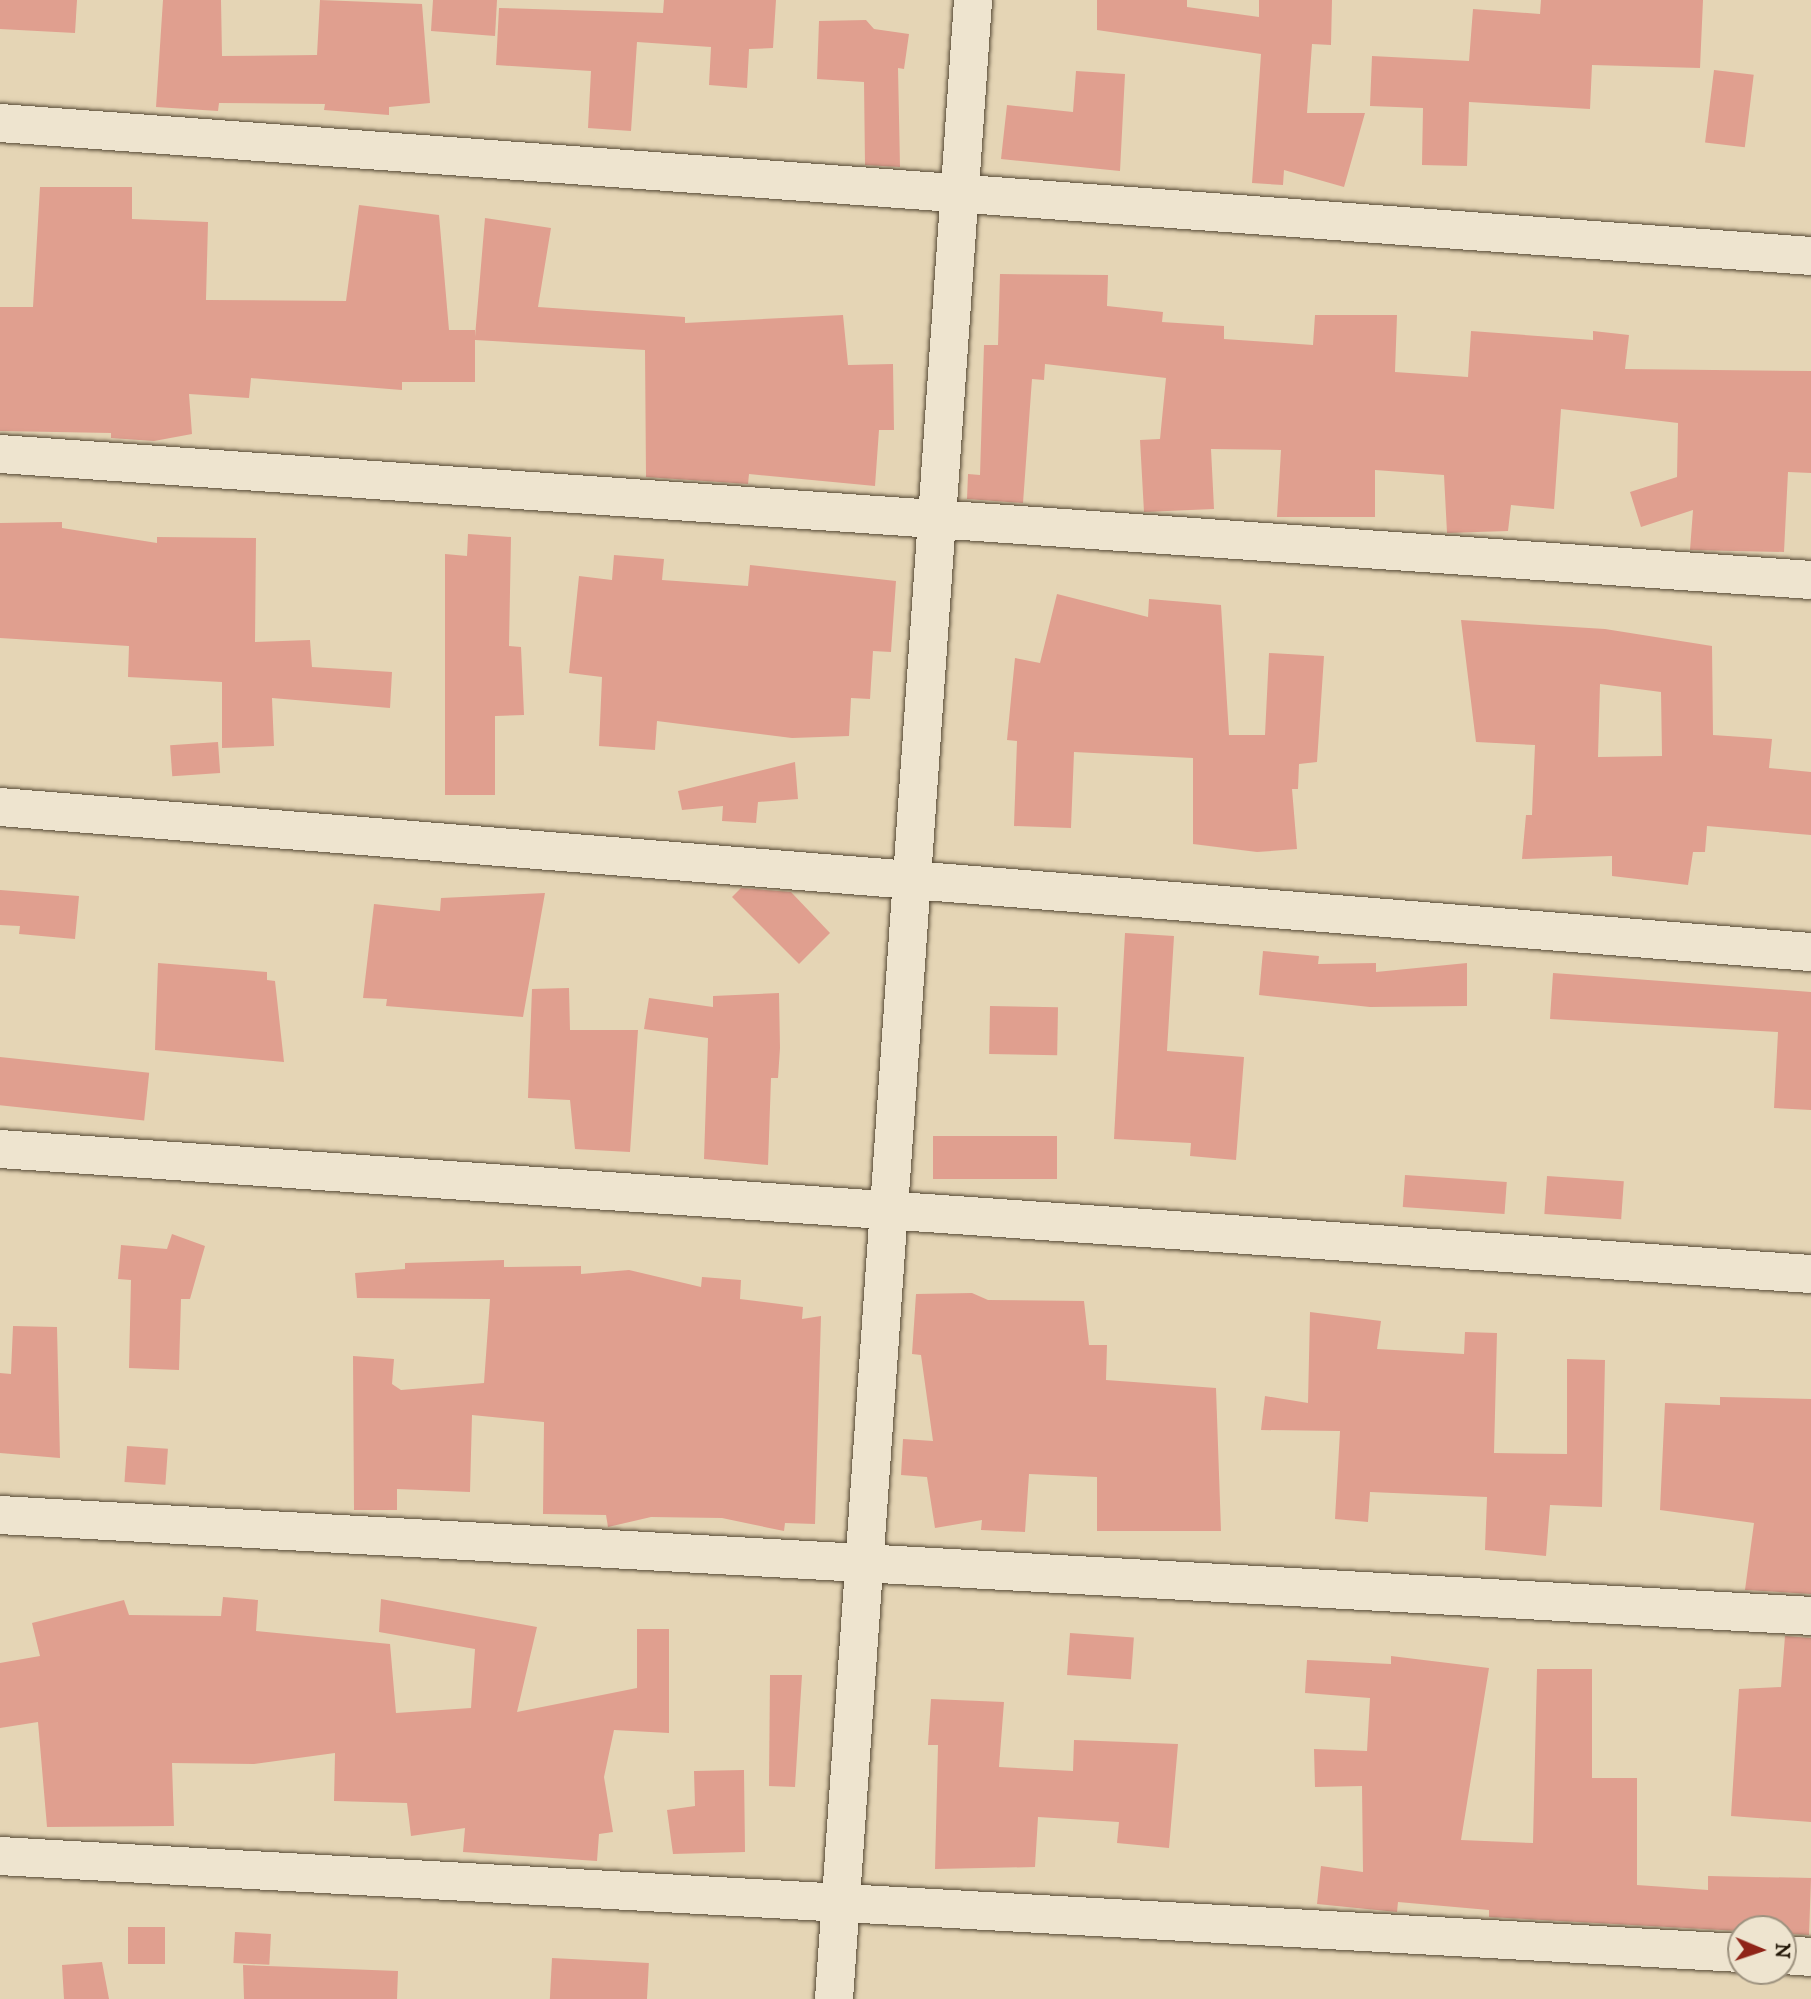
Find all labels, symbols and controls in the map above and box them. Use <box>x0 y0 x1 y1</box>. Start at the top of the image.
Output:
north arrow <box>1727 1915 1797 1985</box>
text: N <box>1770 1942 1793 1959</box>

